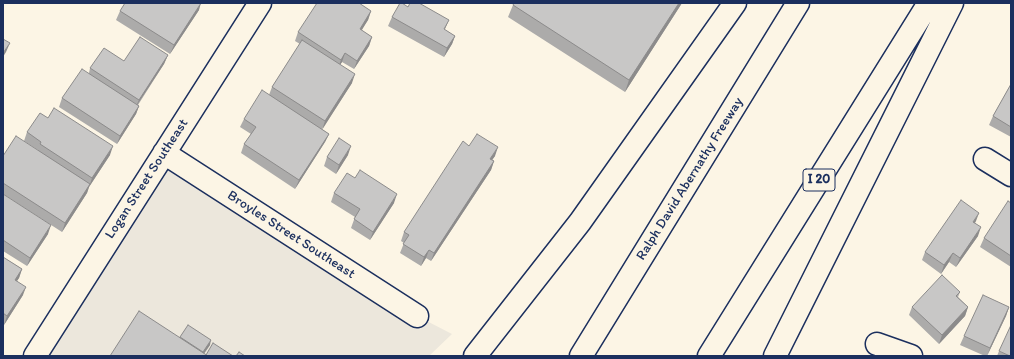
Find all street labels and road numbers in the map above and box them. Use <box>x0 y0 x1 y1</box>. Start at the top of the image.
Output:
street label: Ralph David Abernathy Freeway <box>633 94 747 264</box>
street label: Logan Street Southeast <box>102 116 192 242</box>
road number: I 20 <box>803 169 835 191</box>
street label: Broyles Street Southeast <box>224 187 358 283</box>

